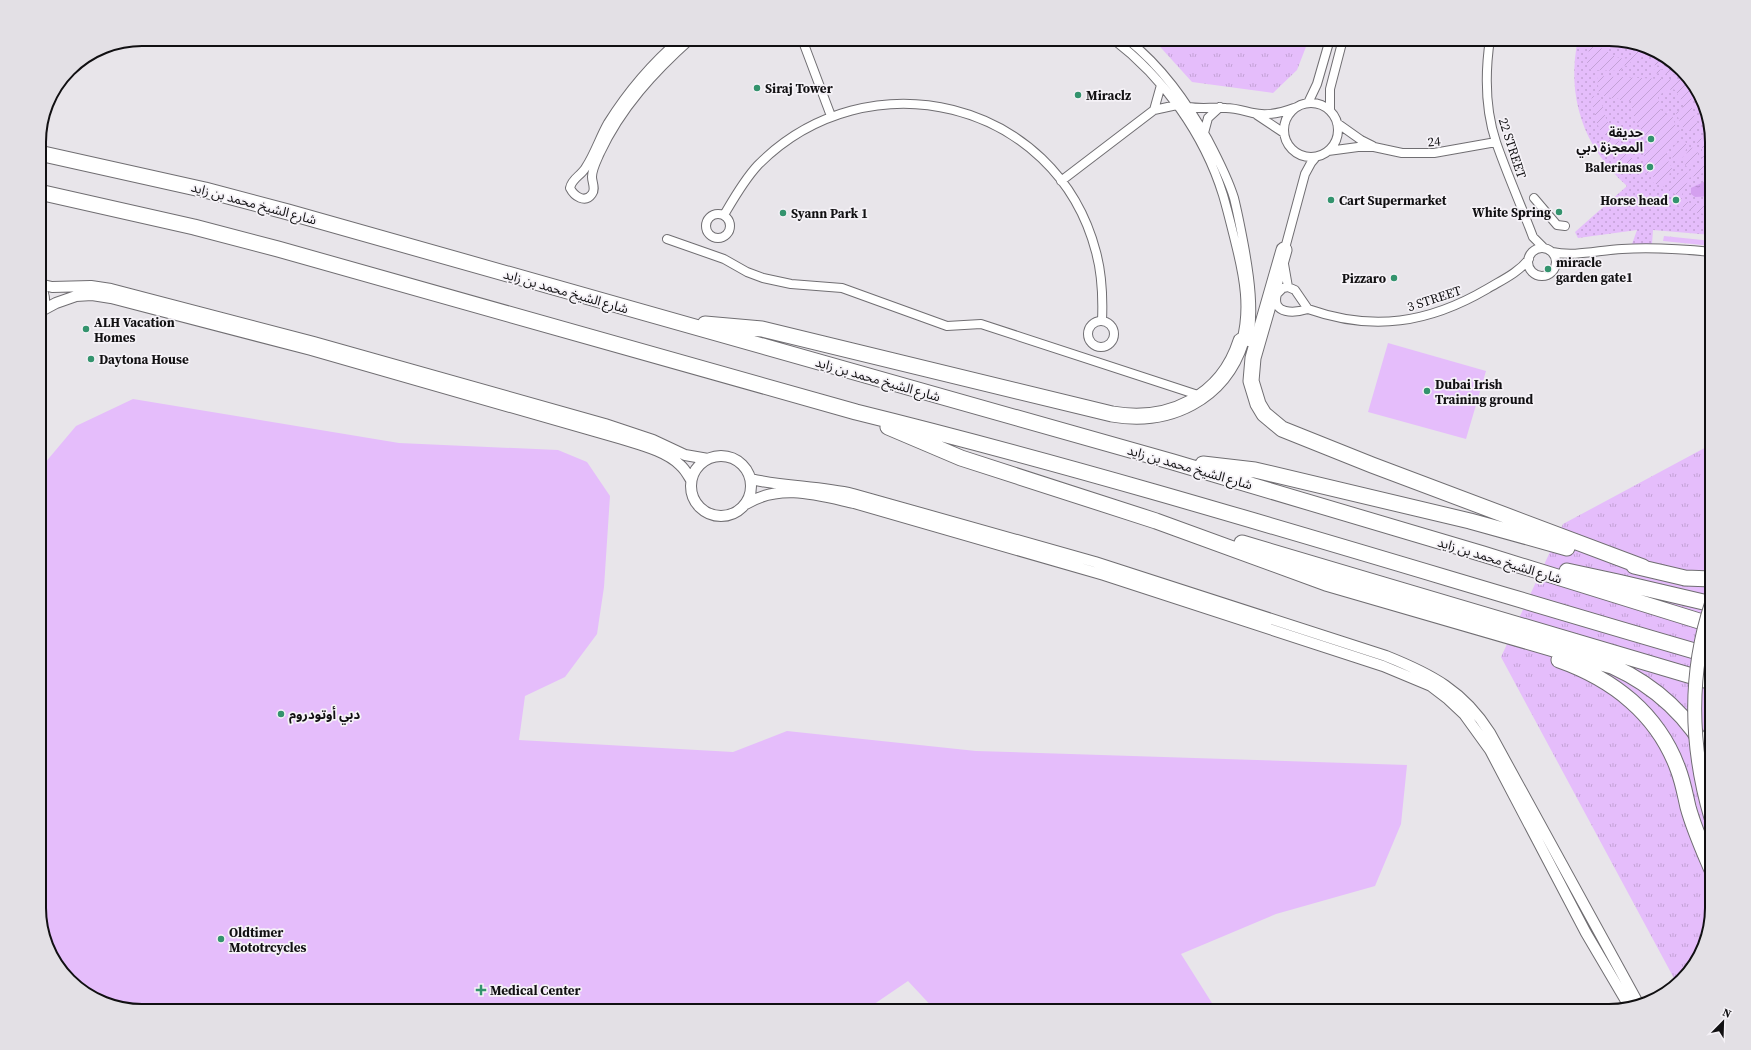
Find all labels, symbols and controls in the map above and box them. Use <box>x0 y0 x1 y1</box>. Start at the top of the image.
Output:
place label: Siraj Tower <box>765 80 834 97</box>
marker: Siraj Tower <box>752 83 762 93</box>
place label: Miraclz <box>1086 87 1131 104</box>
marker: Miraclz <box>1073 90 1083 100</box>
street label: 22 STREET <box>1495 116 1530 181</box>
place label: حديقة المعجزة دبي <box>1576 124 1643 158</box>
street label: 24 <box>1427 132 1442 151</box>
marker: حديقة المعجزة دبي <box>1646 134 1656 144</box>
place label: Balerinas <box>1585 159 1642 176</box>
marker: Balerinas <box>1645 162 1655 172</box>
street label: شارع الشيخ محمد بن زايد <box>189 179 318 230</box>
place label: Cart Supermarket <box>1339 192 1447 209</box>
place label: Horse head <box>1600 192 1668 209</box>
marker: Cart Supermarket <box>1326 195 1336 205</box>
marker: Horse head <box>1671 195 1681 205</box>
place label: White Spring <box>1472 204 1551 221</box>
place label: Syann Park 1 <box>791 205 868 222</box>
marker: White Spring <box>1554 207 1564 217</box>
marker: Syann Park 1 <box>778 208 788 218</box>
place label: miracle garden gate1 <box>1556 254 1633 286</box>
marker: miracle garden gate1 <box>1543 264 1553 274</box>
street label: شارع الشيخ محمد بن زايد <box>501 266 630 319</box>
place label: Pizzaro <box>1342 270 1386 287</box>
marker: Pizzaro <box>1389 273 1399 283</box>
street label: 3 STREET <box>1405 282 1464 315</box>
place label: ALH Vacation Homes <box>94 314 175 346</box>
marker: ALH Vacation Homes <box>81 324 91 334</box>
place label: Daytona House <box>99 351 189 368</box>
marker: Daytona House <box>86 354 96 364</box>
street label: شارع الشيخ محمد بن زايد <box>813 354 942 407</box>
place label: Dubai Irish Training ground <box>1435 376 1534 408</box>
marker: Dubai Irish Training ground <box>1422 386 1432 396</box>
street label: شارع الشيخ محمد بن زايد <box>1125 442 1254 495</box>
street label: شارع الشيخ محمد بن زايد <box>1435 533 1564 589</box>
place label: دبي أوتودروم <box>289 706 360 725</box>
marker: دبي أوتودروم <box>276 709 286 719</box>
place label: Oldtimer Mototrcycles <box>229 924 306 956</box>
marker: Oldtimer Mototrcycles <box>216 934 226 944</box>
place label: Medical Center <box>490 982 582 999</box>
marker: Medical Center <box>475 984 487 996</box>
north arrow <box>1703 1002 1743 1042</box>
text: N <box>1720 1005 1733 1022</box>

